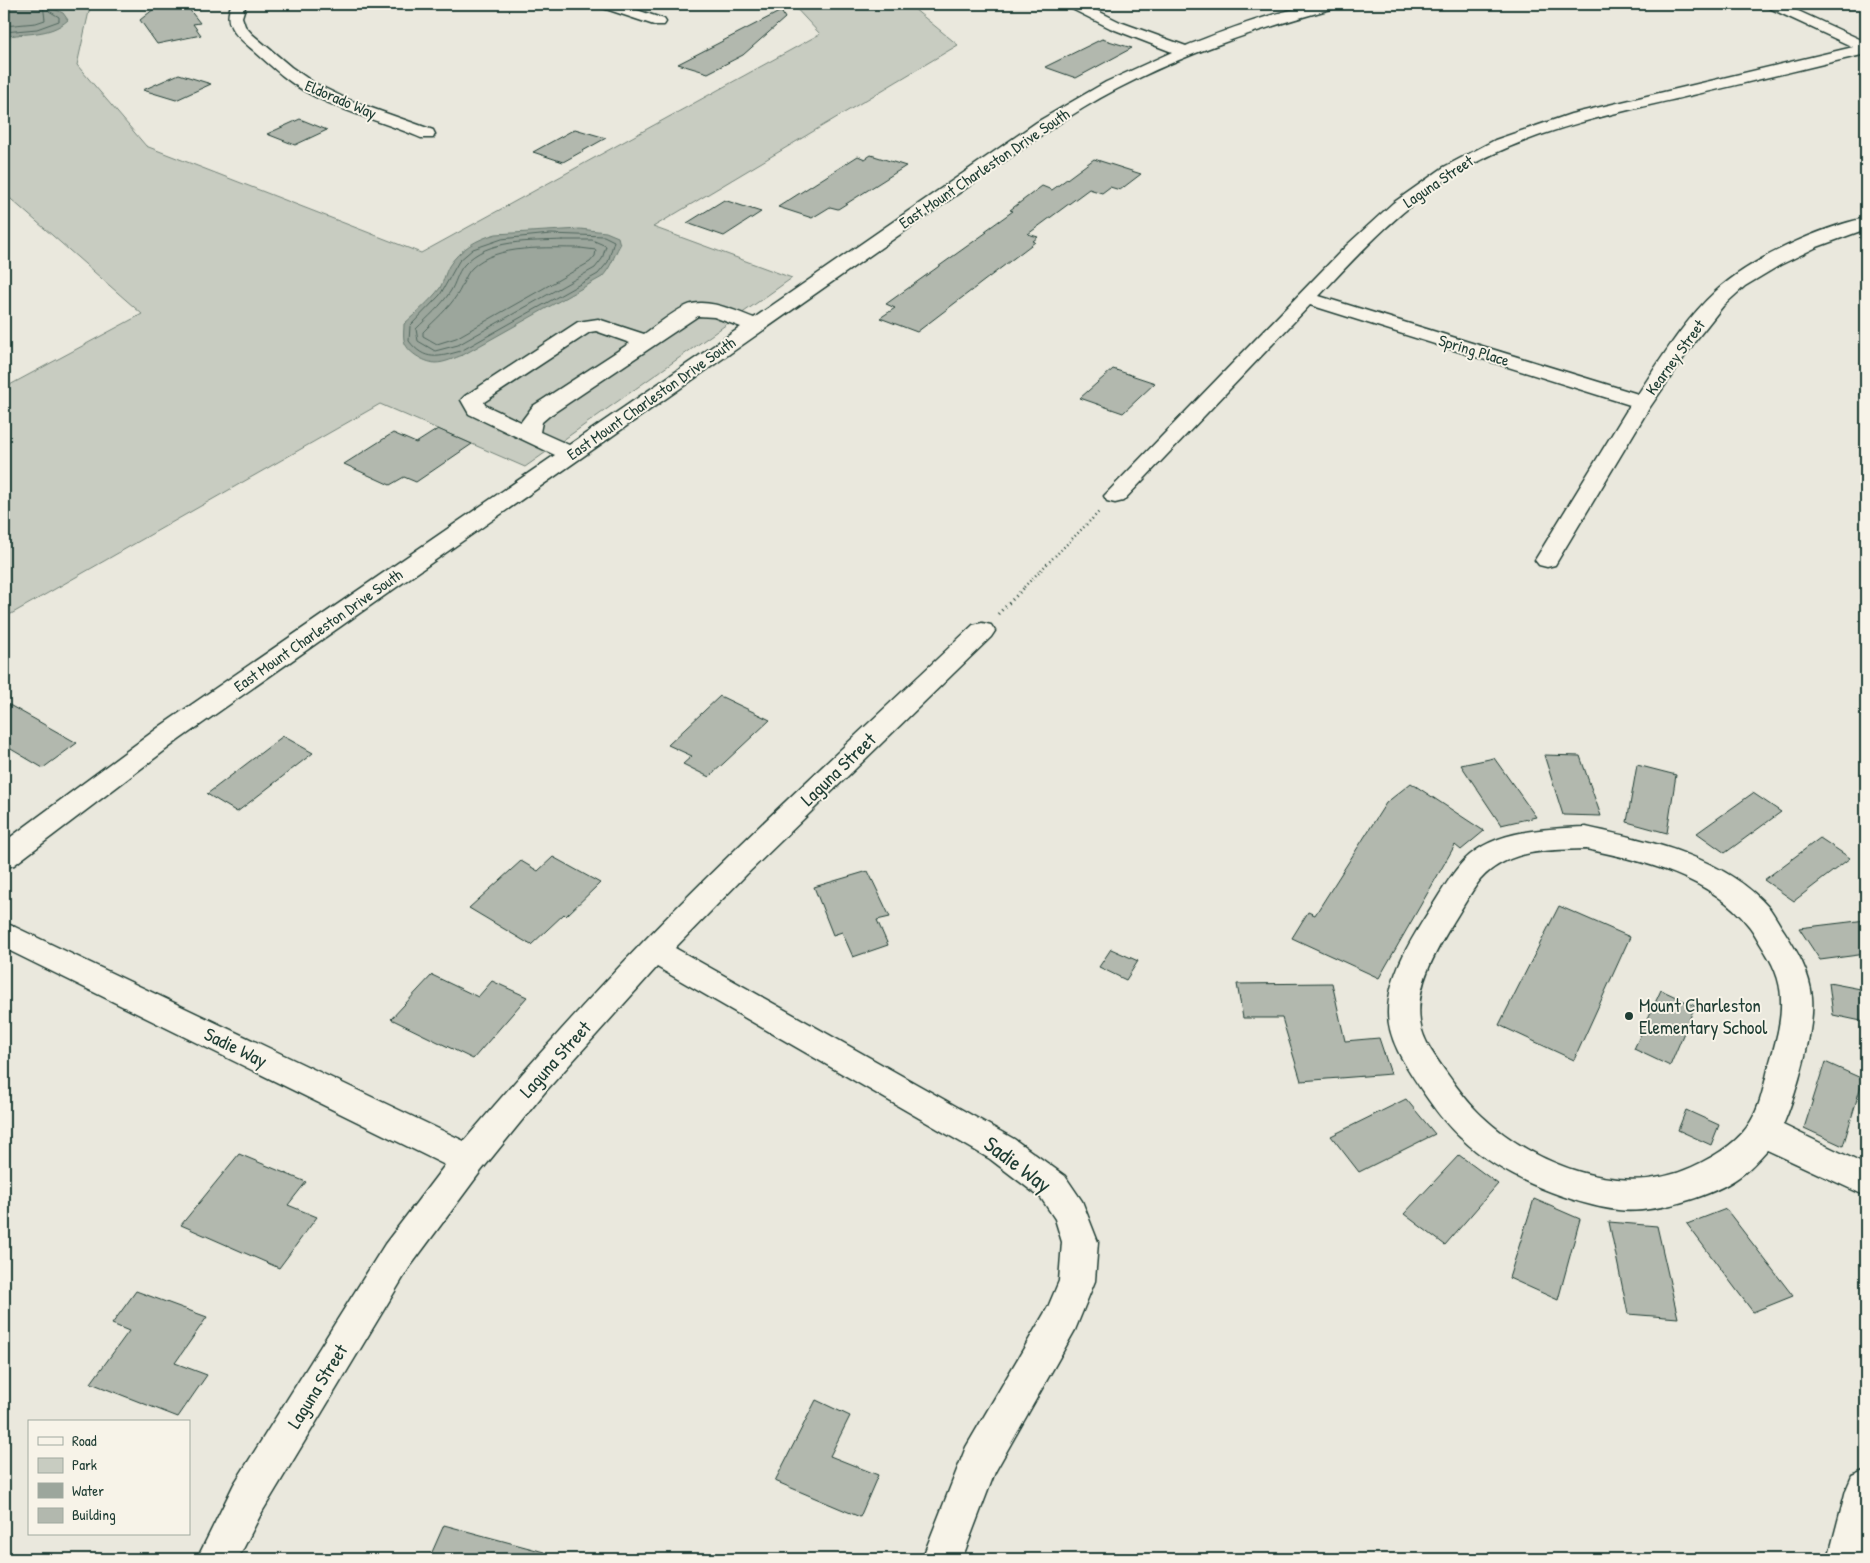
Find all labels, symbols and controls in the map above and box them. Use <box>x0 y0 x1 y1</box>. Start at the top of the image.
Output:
street label: Eldorado Way <box>302 74 380 124</box>
street label: East Mount Charleston Drive South <box>894 102 1074 233</box>
street label: Laguna Street <box>1399 149 1478 213</box>
street label: Kearney Street <box>1640 314 1710 399</box>
street label: Spring Place <box>1436 329 1513 371</box>
street label: East Mount Charleston Drive South <box>562 331 740 465</box>
street label: East Mount Charleston Drive South <box>229 563 407 697</box>
street label: Laguna Street <box>795 726 882 811</box>
place label: Mount Charleston Elementary School <box>1639 992 1768 1040</box>
marker: Mount Charleston Elementary School <box>1623 1010 1635 1022</box>
street label: Laguna Street <box>513 1015 597 1103</box>
street label: Sadie Way <box>200 1021 272 1073</box>
street label: Sadie Way <box>978 1129 1058 1199</box>
street label: Laguna Street <box>281 1338 353 1433</box>
legend <box>28 1420 190 1536</box>
text: Road <box>72 1430 97 1451</box>
text: Park <box>72 1454 97 1475</box>
text: Water <box>72 1480 104 1501</box>
text: Building <box>72 1504 116 1525</box>

